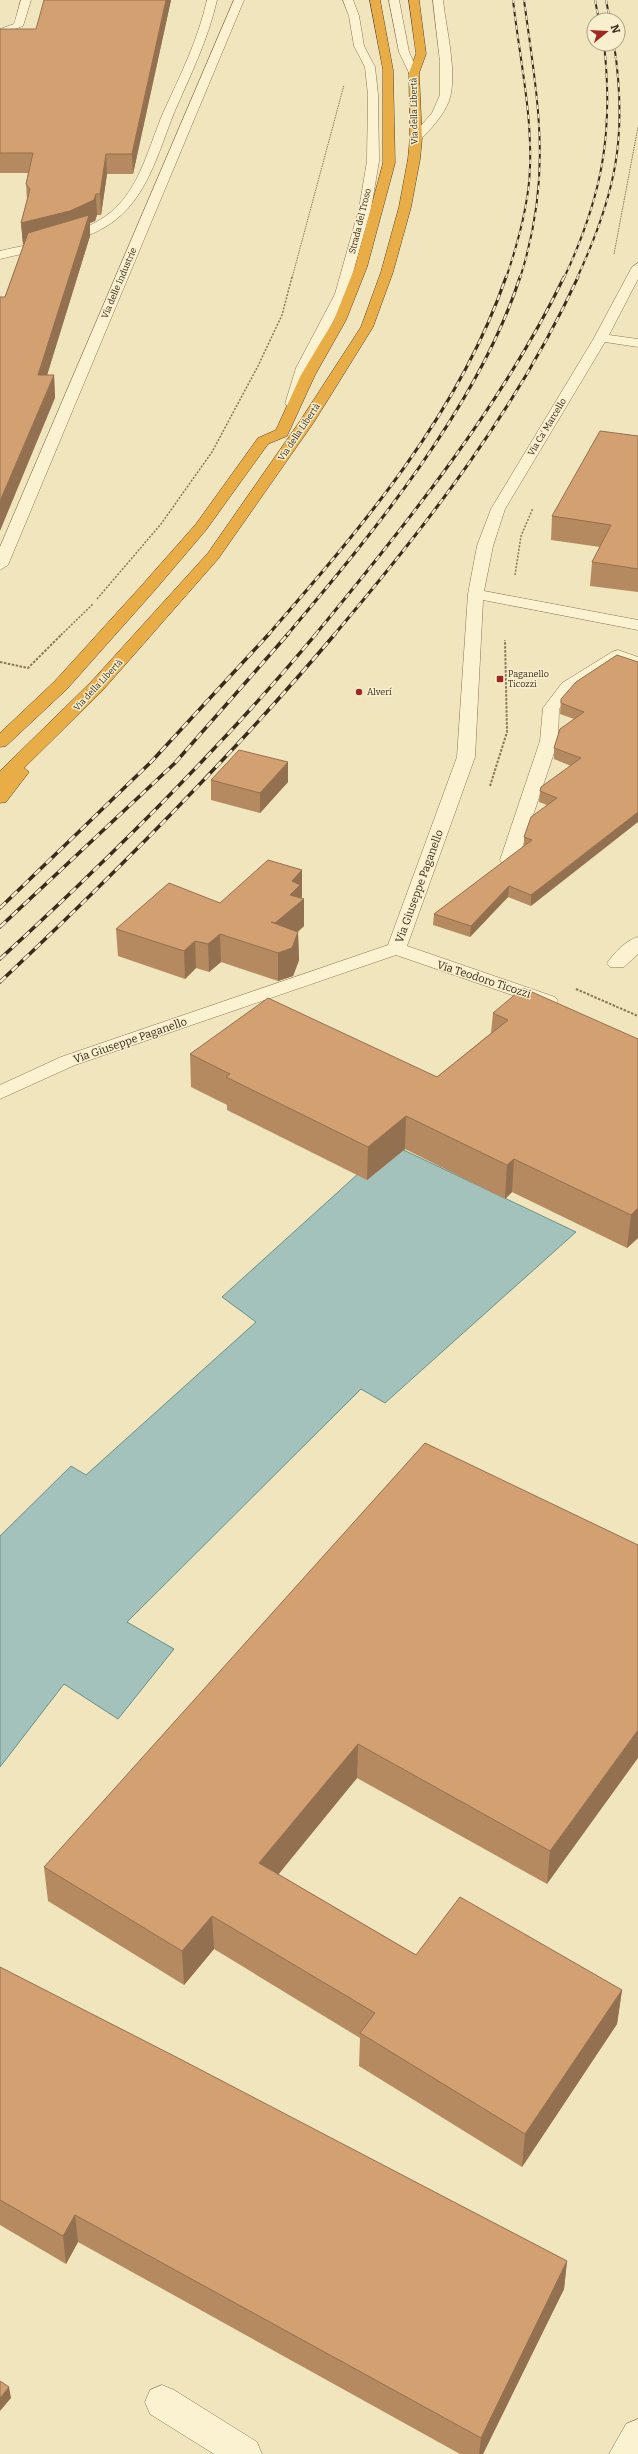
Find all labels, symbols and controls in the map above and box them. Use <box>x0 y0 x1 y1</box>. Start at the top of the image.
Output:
north arrow <box>586 12 626 52</box>
text: N <box>608 23 623 36</box>
street label: Via della Libertà <box>408 77 420 145</box>
street label: Strada del Troso <box>347 187 373 255</box>
street label: Via delle Industrie <box>100 246 138 320</box>
street label: Via Ca' Marcello <box>526 396 568 458</box>
street label: Via della Libertà <box>276 401 322 463</box>
street label: Via della Libertà <box>72 657 125 713</box>
place label: Paganello Ticozzi <box>508 669 549 689</box>
marker: Paganello Ticozzi <box>495 674 505 684</box>
marker: Alverí <box>354 687 364 697</box>
place label: Alverí <box>367 687 392 697</box>
street label: Via Giuseppe Paganello <box>393 828 446 944</box>
street label: Via Teodoro Ticozzi <box>435 958 533 1001</box>
street label: Via Giuseppe Paganello <box>72 1015 189 1066</box>

